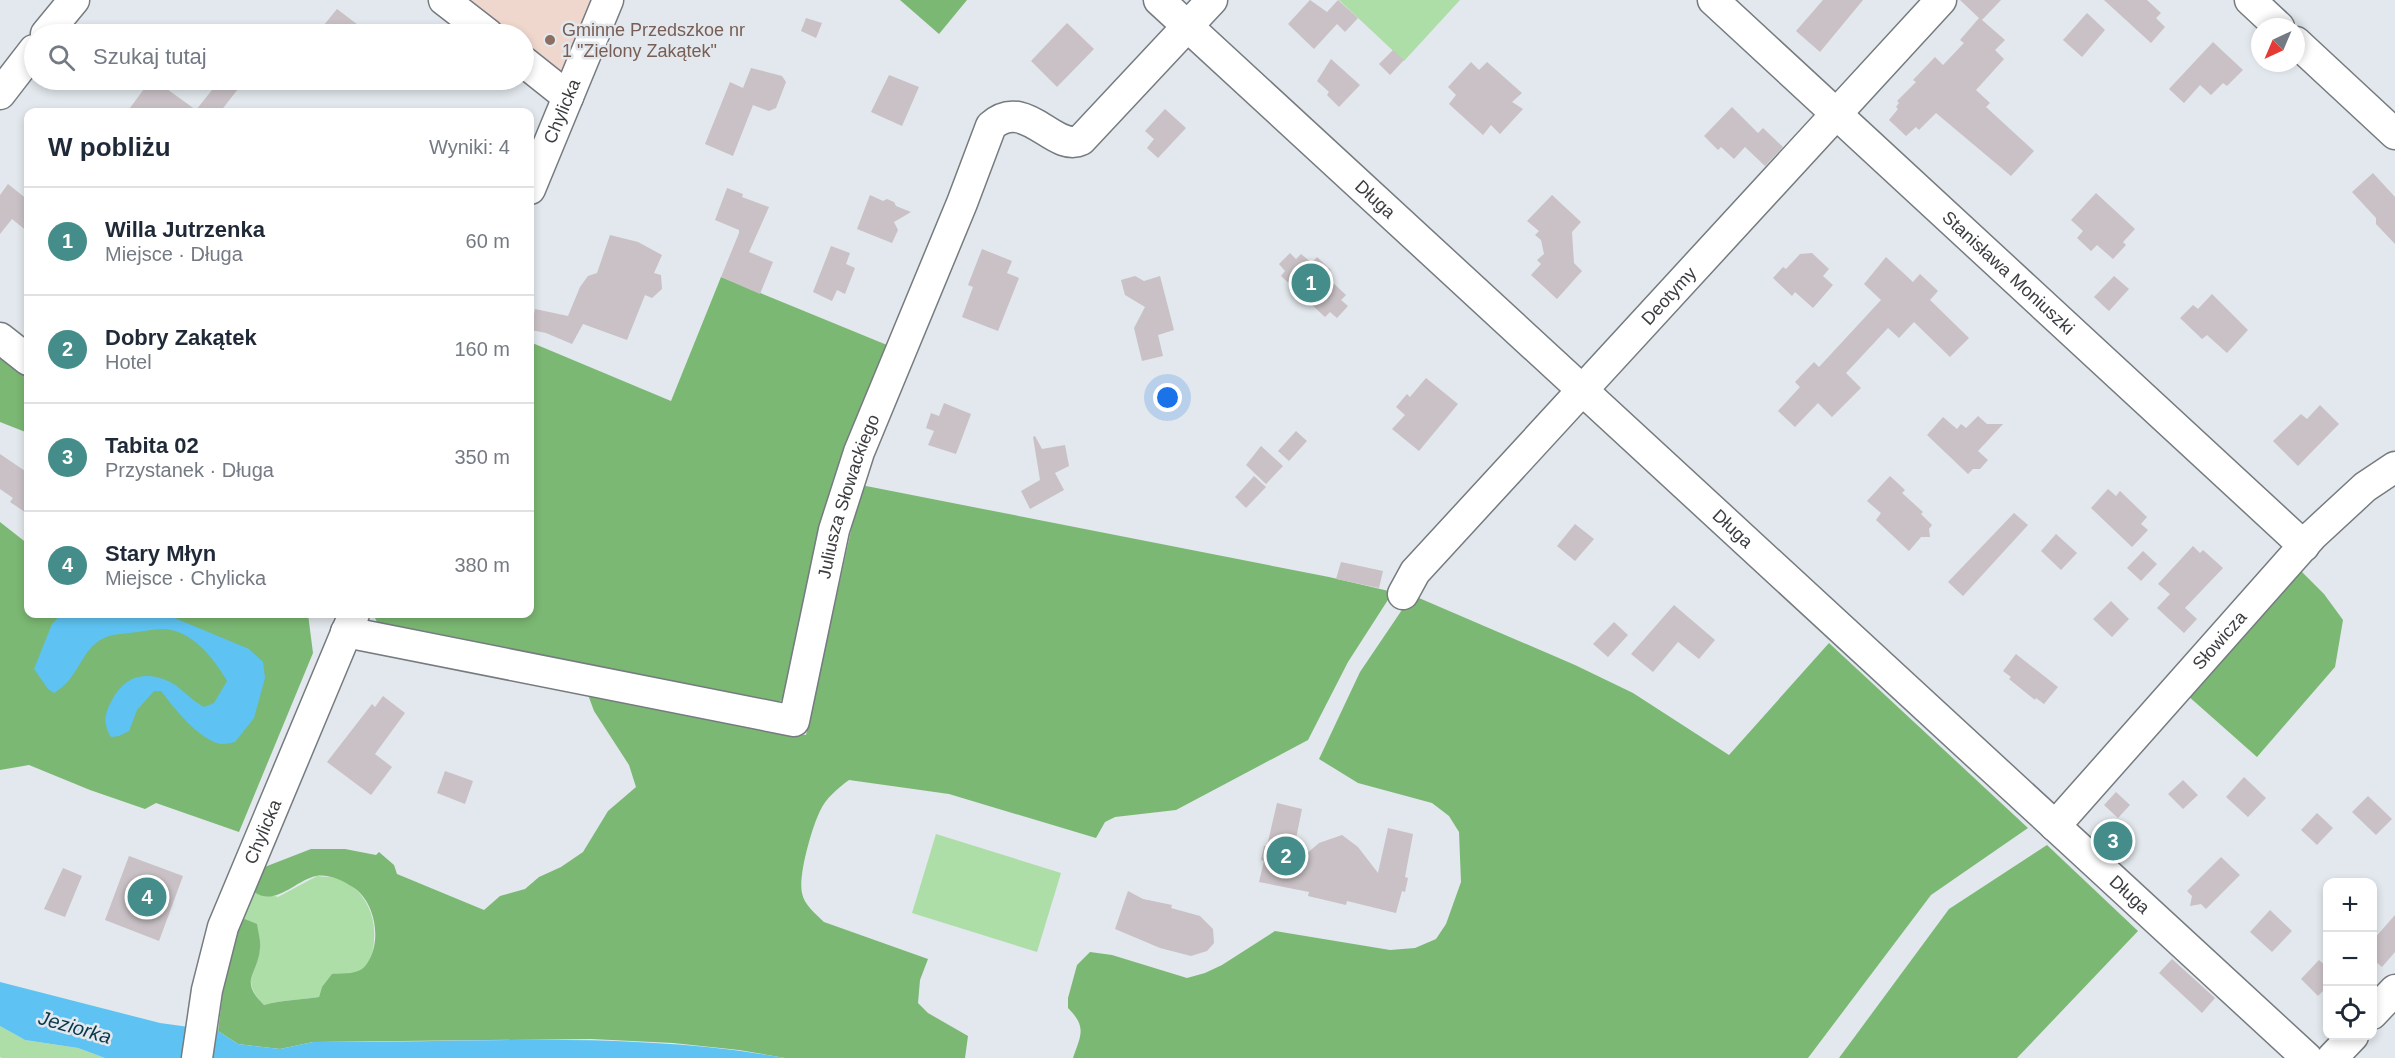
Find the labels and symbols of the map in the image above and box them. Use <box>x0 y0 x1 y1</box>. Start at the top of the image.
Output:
north arrow <box>2251 18 2305 72</box>
place label: Gminne Przedszkoe nr 1 "Zielony Zakątek" <box>562 20 745 61</box>
marker: Gminne Przedszkoe nr 1 "Zielony Zakątek" <box>543 33 557 47</box>
street label: Chylicka <box>540 75 585 147</box>
street label: Długa <box>1351 176 1400 223</box>
street label: Stanisława Moniuszki <box>1938 207 2078 339</box>
pin: 1 <box>1292 260 1330 306</box>
street label: Deotymy <box>1637 263 1700 329</box>
your location <box>1153 383 1182 412</box>
street label: Juliusza Słowackiego <box>814 411 883 580</box>
street label: Długa <box>1708 505 1757 553</box>
street label: Słowicza <box>2188 606 2251 674</box>
street label: Chylicka <box>241 796 286 867</box>
pin: 3 <box>2094 818 2132 864</box>
pin: 2 <box>1266 834 1306 878</box>
street label: Długa <box>2106 871 2154 919</box>
pin: 4 <box>128 874 166 920</box>
water label: Jeziorka <box>35 1006 114 1048</box>

